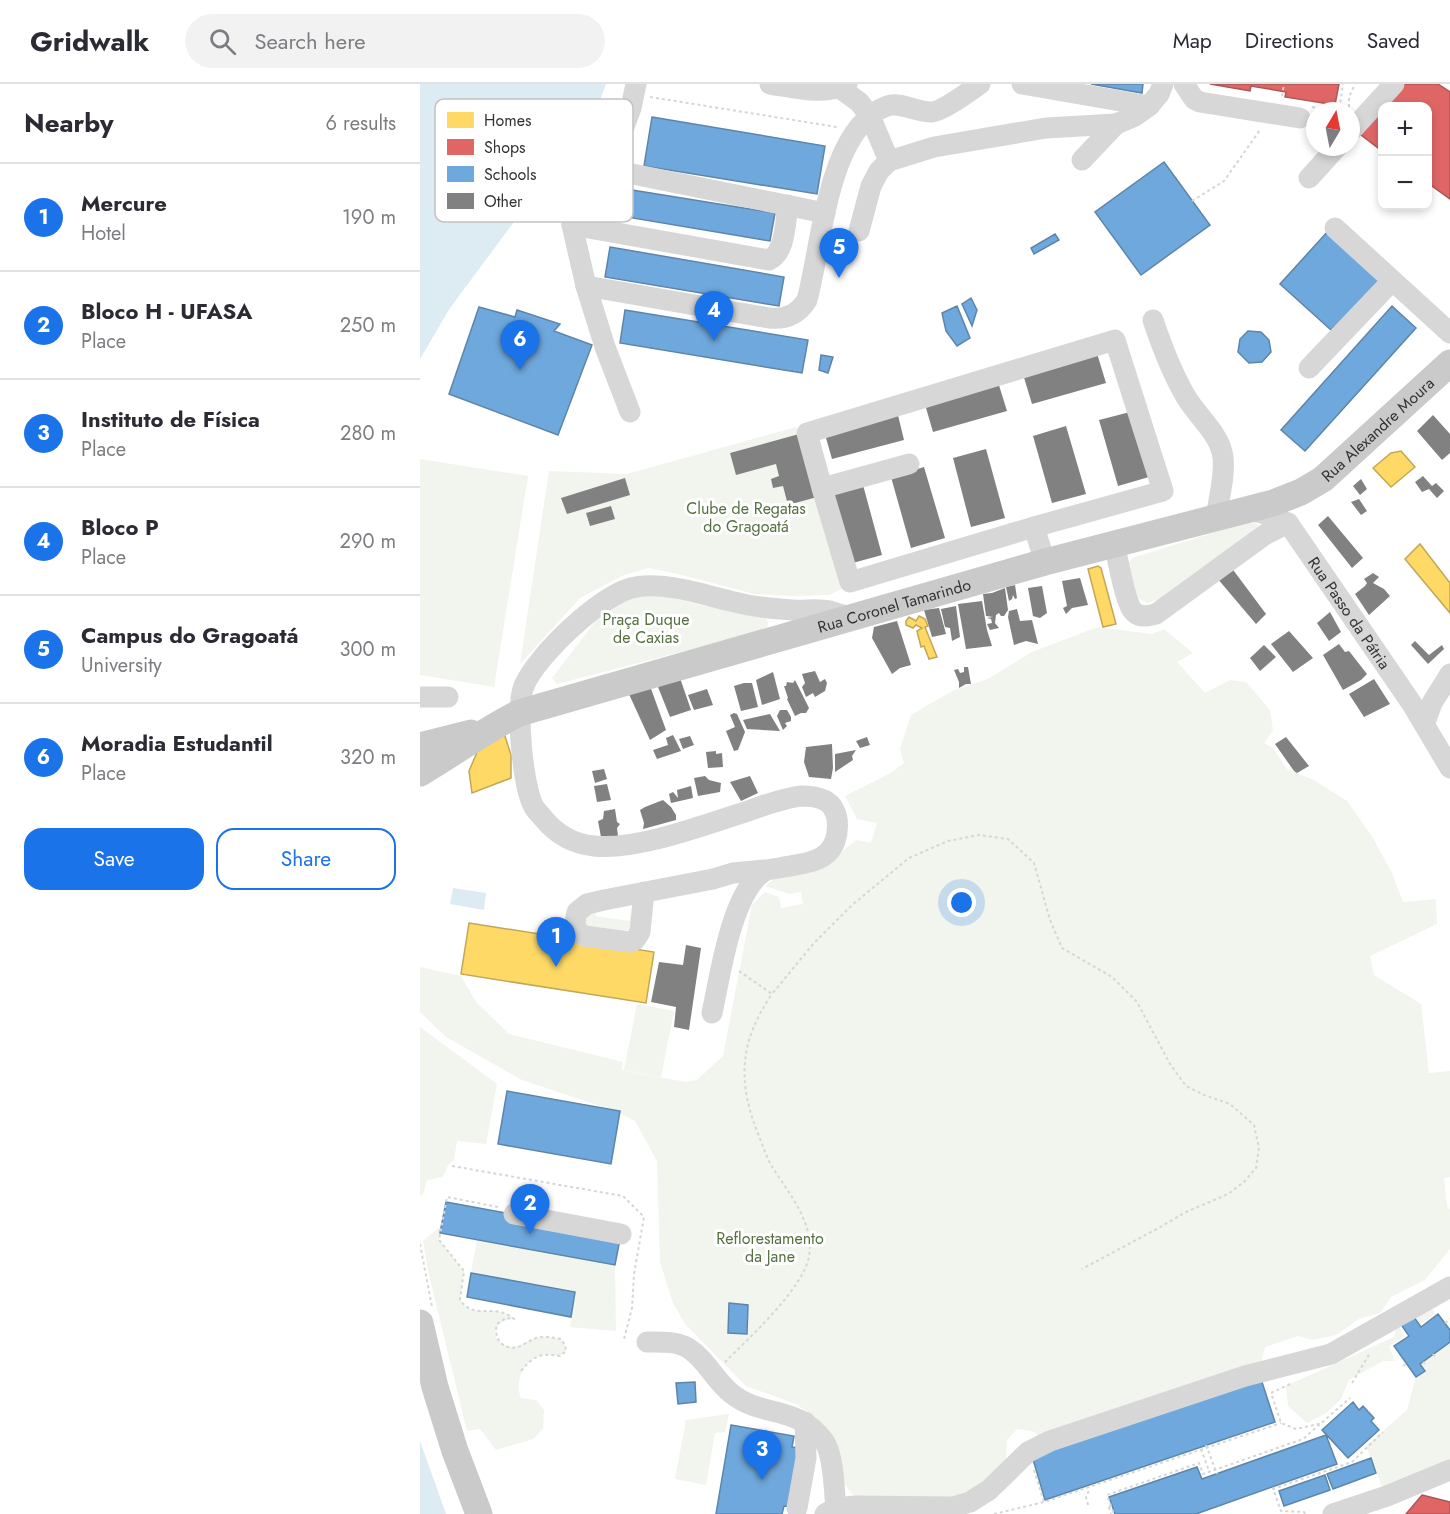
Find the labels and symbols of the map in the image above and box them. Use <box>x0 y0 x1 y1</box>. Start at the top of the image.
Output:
legend <box>435 99 633 222</box>
north arrow <box>1306 102 1360 156</box>
text: Homes <box>484 109 531 132</box>
text: Shops <box>484 136 525 159</box>
text: Schools <box>484 163 536 186</box>
text: Other <box>484 190 523 213</box>
pin: 5 <box>820 228 858 278</box>
pin: 4 <box>694 292 734 341</box>
pin: 6 <box>500 320 540 370</box>
street label: Rua Alexandre Moura <box>1316 372 1439 487</box>
park label: Clube de Regatas do Gragoatá <box>686 497 806 538</box>
street label: Rua Passo da Pátria <box>1303 552 1396 674</box>
street label: Rua Coronel Tamarindo <box>815 572 974 638</box>
park label: Praça Duque de Caxias <box>603 608 689 649</box>
your location <box>947 888 976 917</box>
pin: 1 <box>536 918 576 967</box>
pin: 2 <box>510 1184 550 1234</box>
park label: Reflorestamento da Jane <box>716 1227 824 1268</box>
pin: 3 <box>742 1430 782 1480</box>

